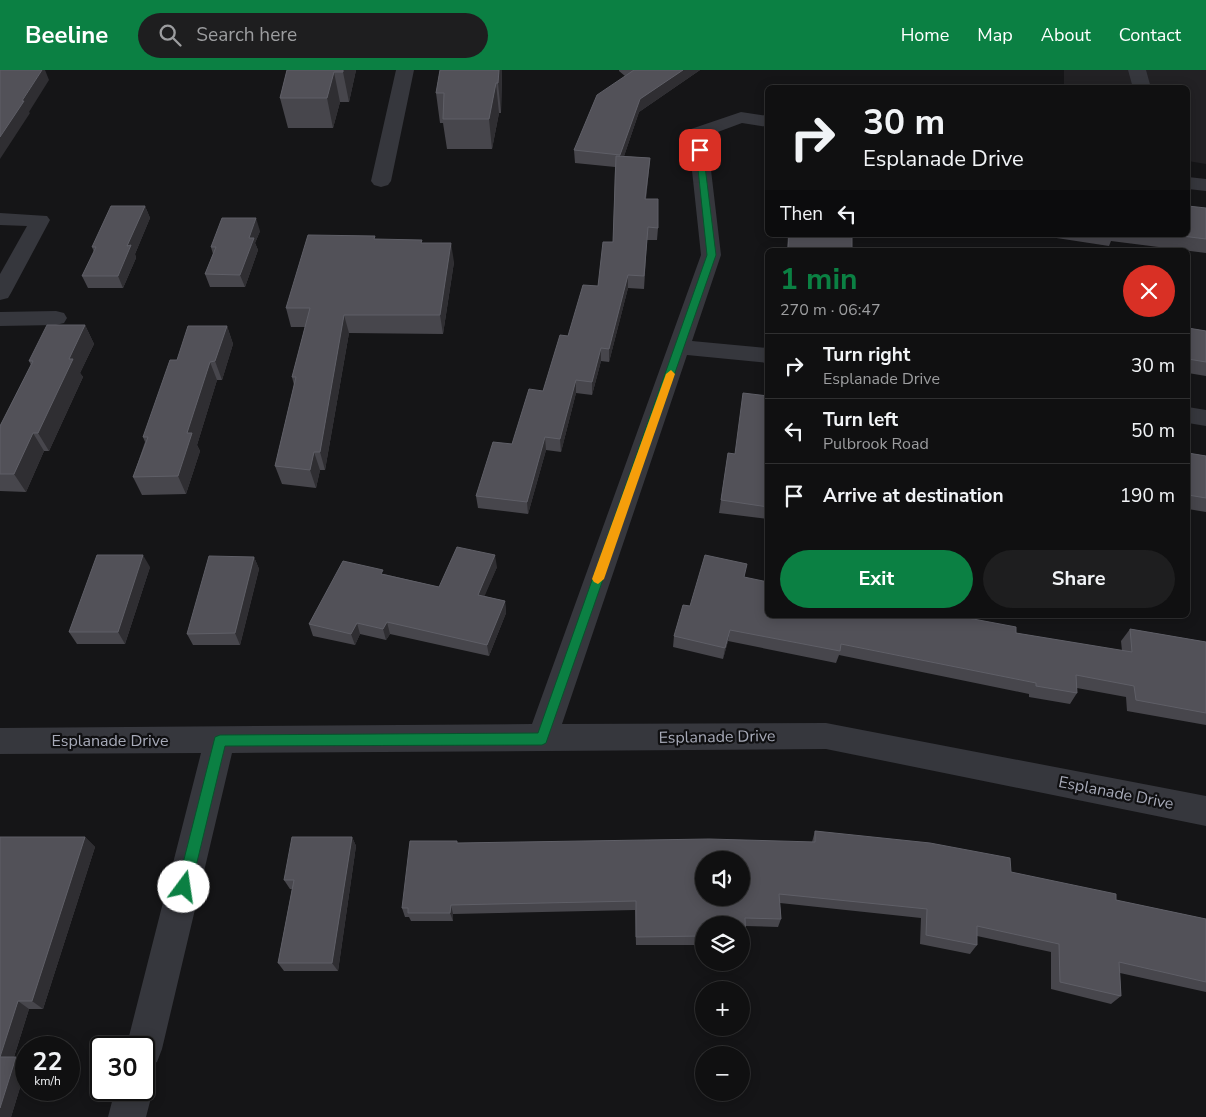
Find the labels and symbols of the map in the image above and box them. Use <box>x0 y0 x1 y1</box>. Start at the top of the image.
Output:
pin <box>679 129 721 171</box>
street label: Esplanade Drive <box>658 725 776 749</box>
street label: Esplanade Drive <box>52 730 168 752</box>
street label: Esplanade Drive <box>1057 771 1175 815</box>
position arrow <box>157 860 209 912</box>
speed limit sign: 30 <box>90 1036 155 1101</box>

